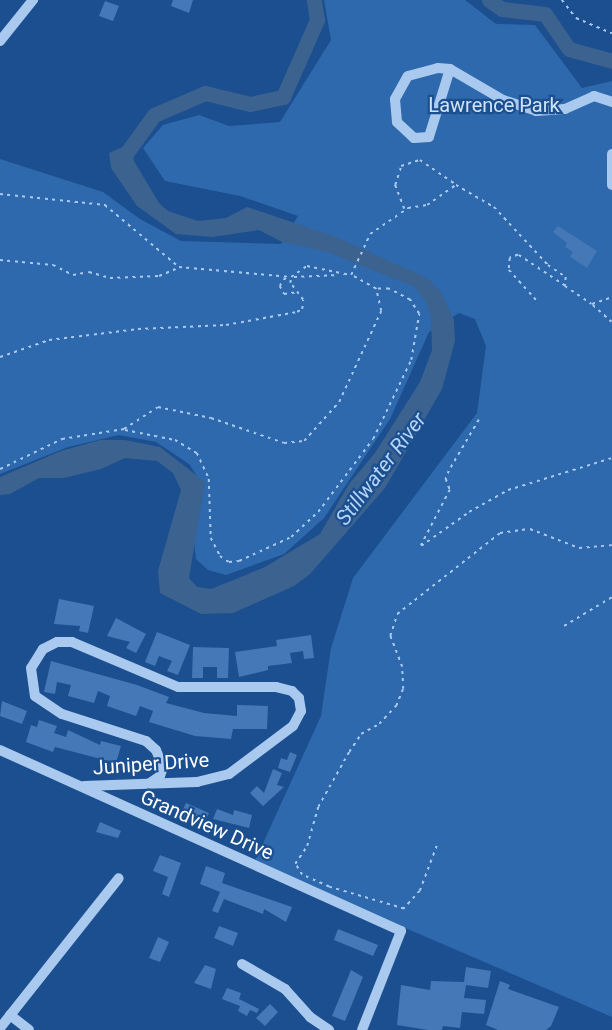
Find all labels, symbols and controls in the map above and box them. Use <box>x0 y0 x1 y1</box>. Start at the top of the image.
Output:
park label: Lawrence Park <box>428 93 560 117</box>
water label: Stillwater River <box>330 408 432 530</box>
street label: Juniper Drive <box>92 748 210 780</box>
street label: Grandview Drive <box>137 785 277 865</box>

